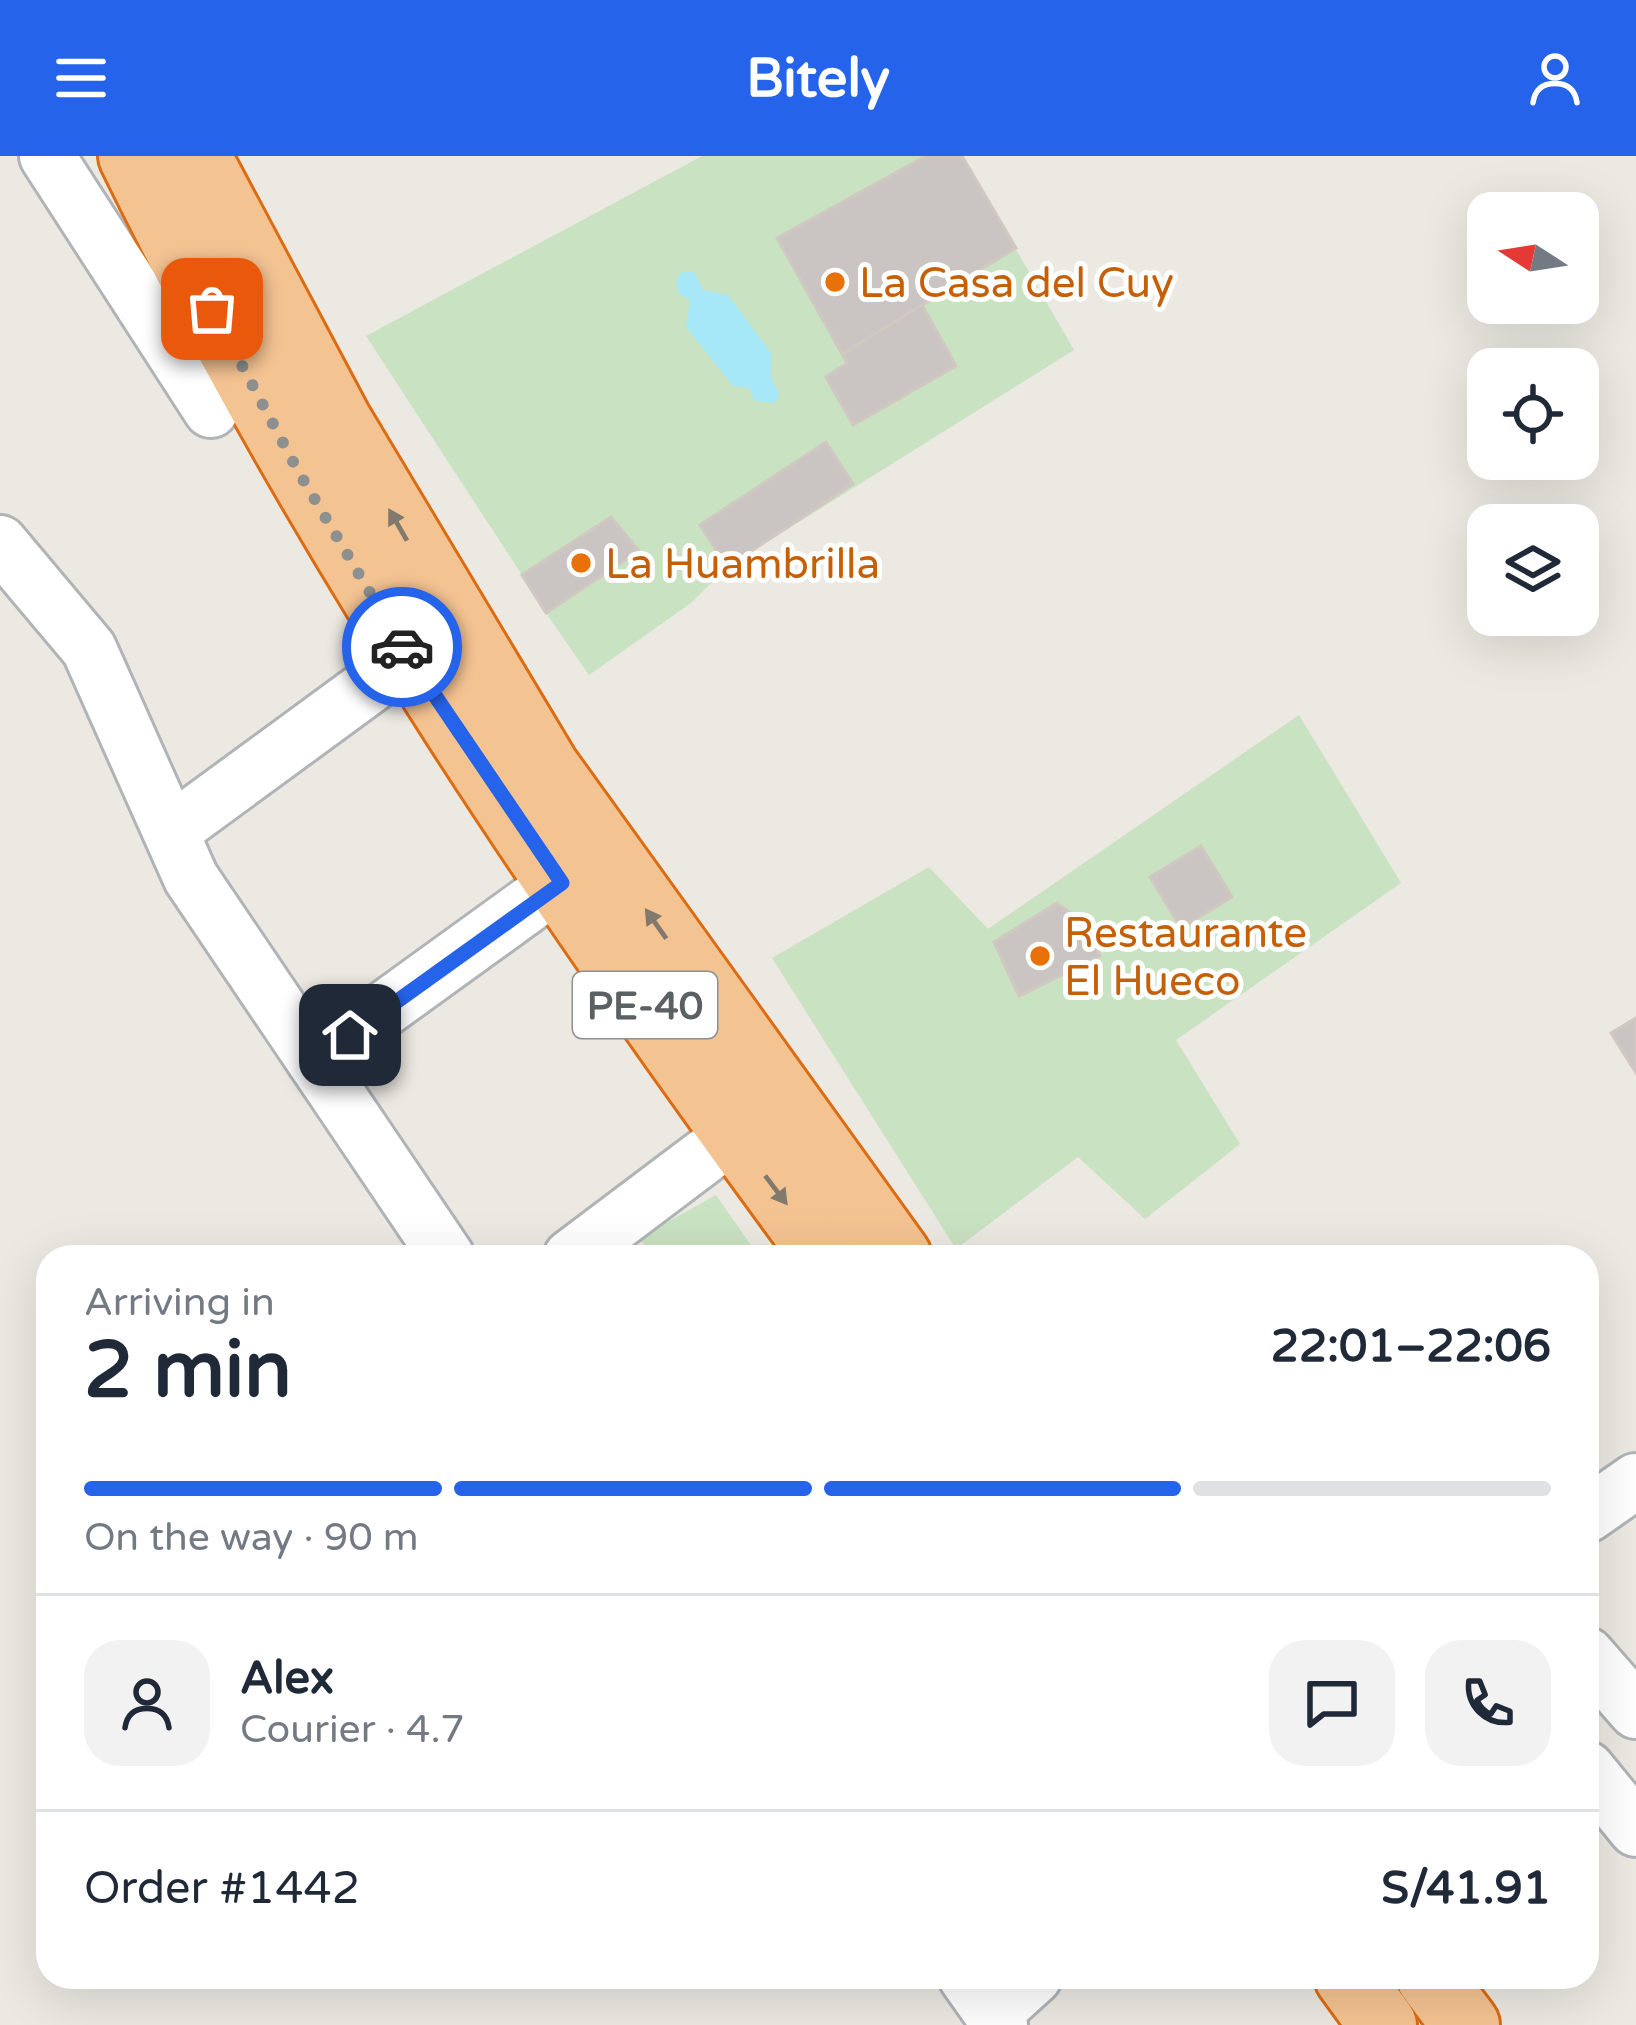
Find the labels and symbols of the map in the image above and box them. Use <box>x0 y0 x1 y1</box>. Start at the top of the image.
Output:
north arrow <box>1467 192 1599 324</box>
pin <box>161 258 263 360</box>
place label: La Casa del Cuy <box>859 258 1174 309</box>
marker: La Casa del Cuy <box>822 269 848 295</box>
one-way arrow <box>388 508 409 542</box>
place label: La Huambrilla <box>605 539 880 590</box>
marker: La Huambrilla <box>568 550 594 576</box>
courier <box>342 587 462 707</box>
one-way arrow <box>645 908 668 940</box>
place label: Restaurante El Hueco <box>1064 908 1307 1007</box>
marker: Restaurante El Hueco <box>1027 943 1053 969</box>
road number: PE-40 <box>573 972 717 1038</box>
pin <box>299 984 401 1086</box>
one-way arrow <box>764 1174 788 1206</box>

